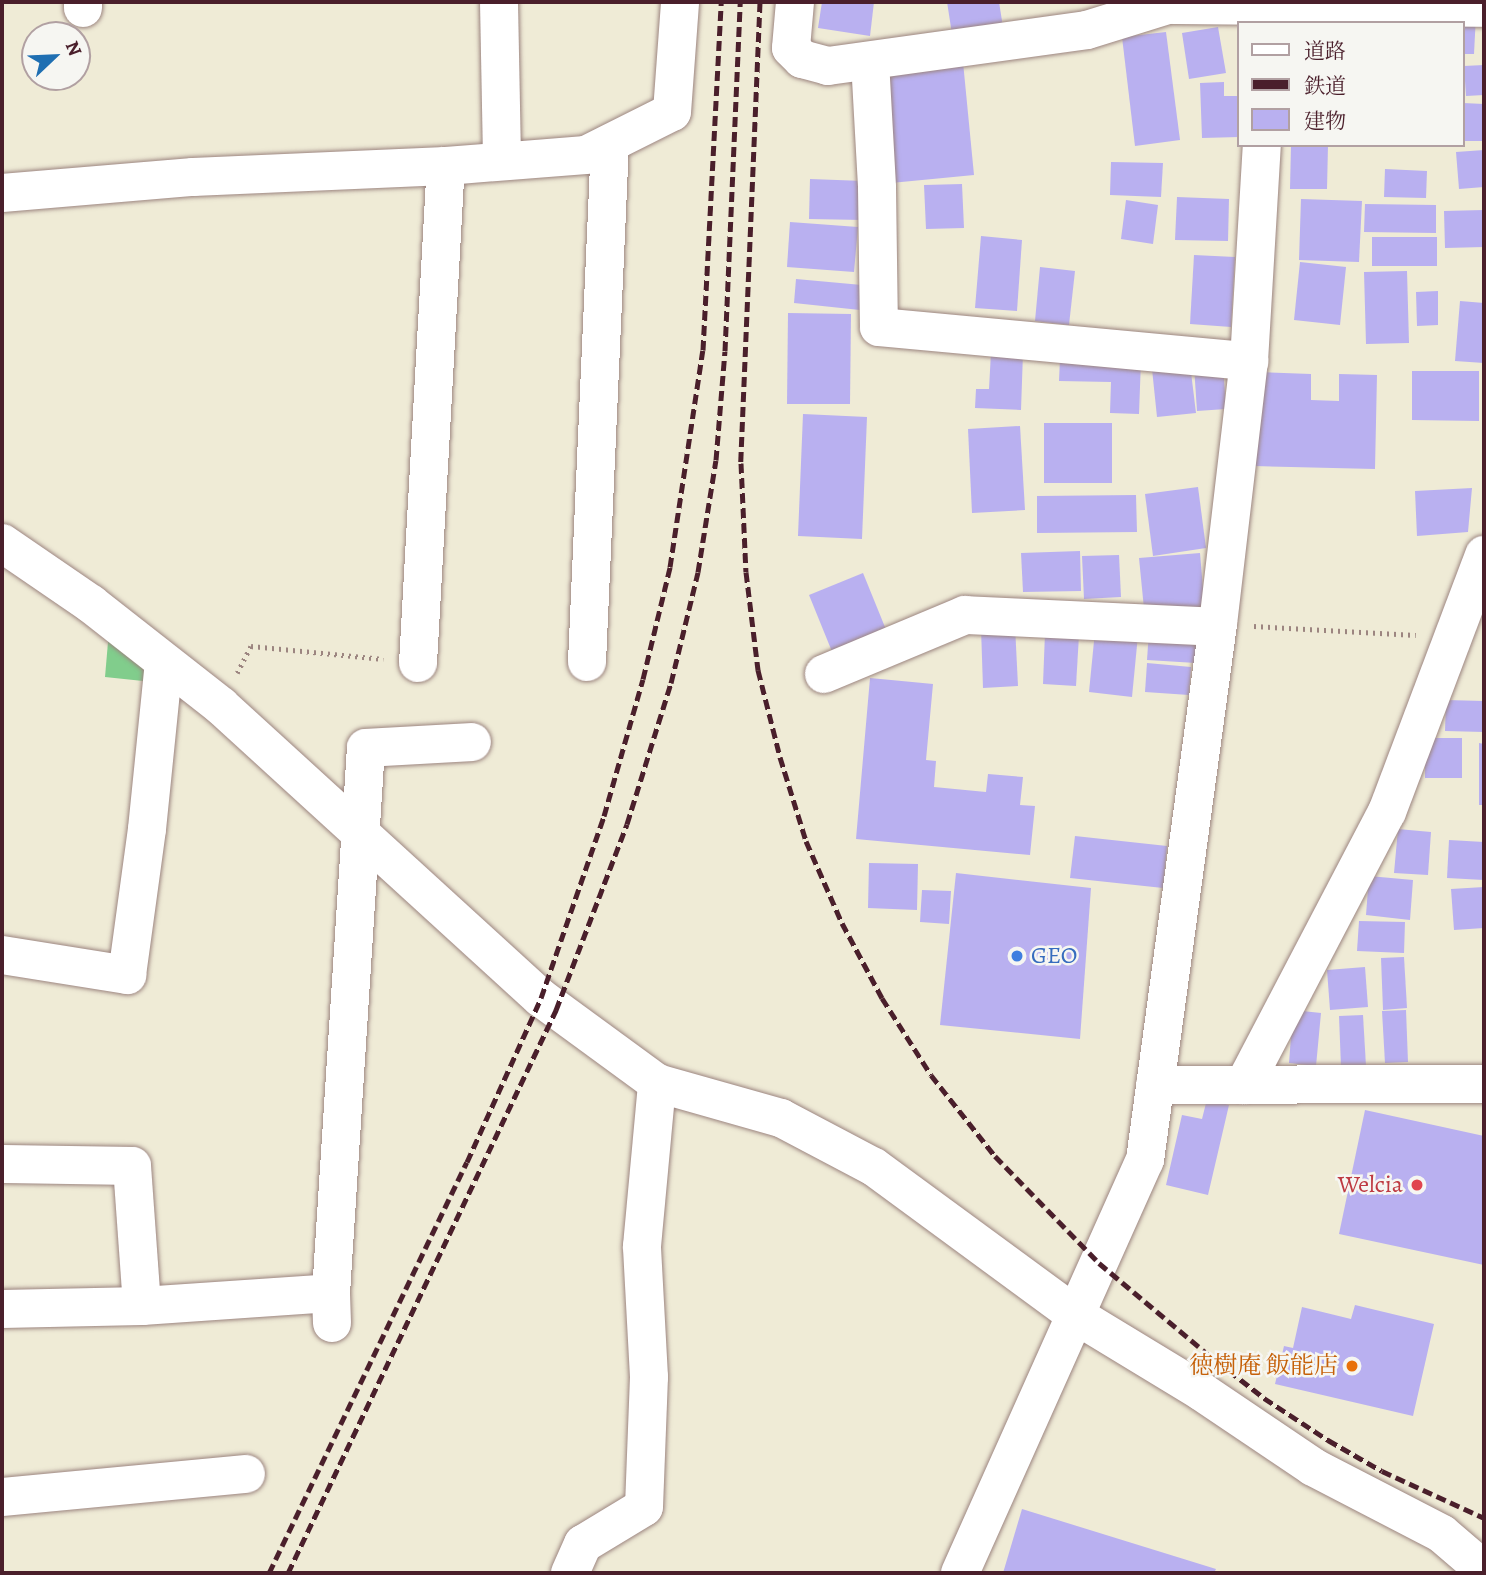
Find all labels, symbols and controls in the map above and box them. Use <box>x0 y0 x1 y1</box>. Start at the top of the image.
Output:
north arrow <box>21 21 91 91</box>
legend <box>1238 21 1465 147</box>
text: N <box>59 37 88 60</box>
text: 道路 <box>1304 37 1346 65</box>
text: 鉄道 <box>1304 72 1346 100</box>
text: 建物 <box>1304 107 1346 135</box>
place label: GEO <box>1031 942 1077 970</box>
marker: GEO <box>1009 948 1025 964</box>
place label: Welcia <box>1338 1171 1403 1199</box>
marker: Welcia <box>1409 1177 1425 1193</box>
place label: 徳樹庵 飯能店 <box>1189 1352 1338 1380</box>
marker: 徳樹庵 飯能店 <box>1344 1358 1360 1374</box>

